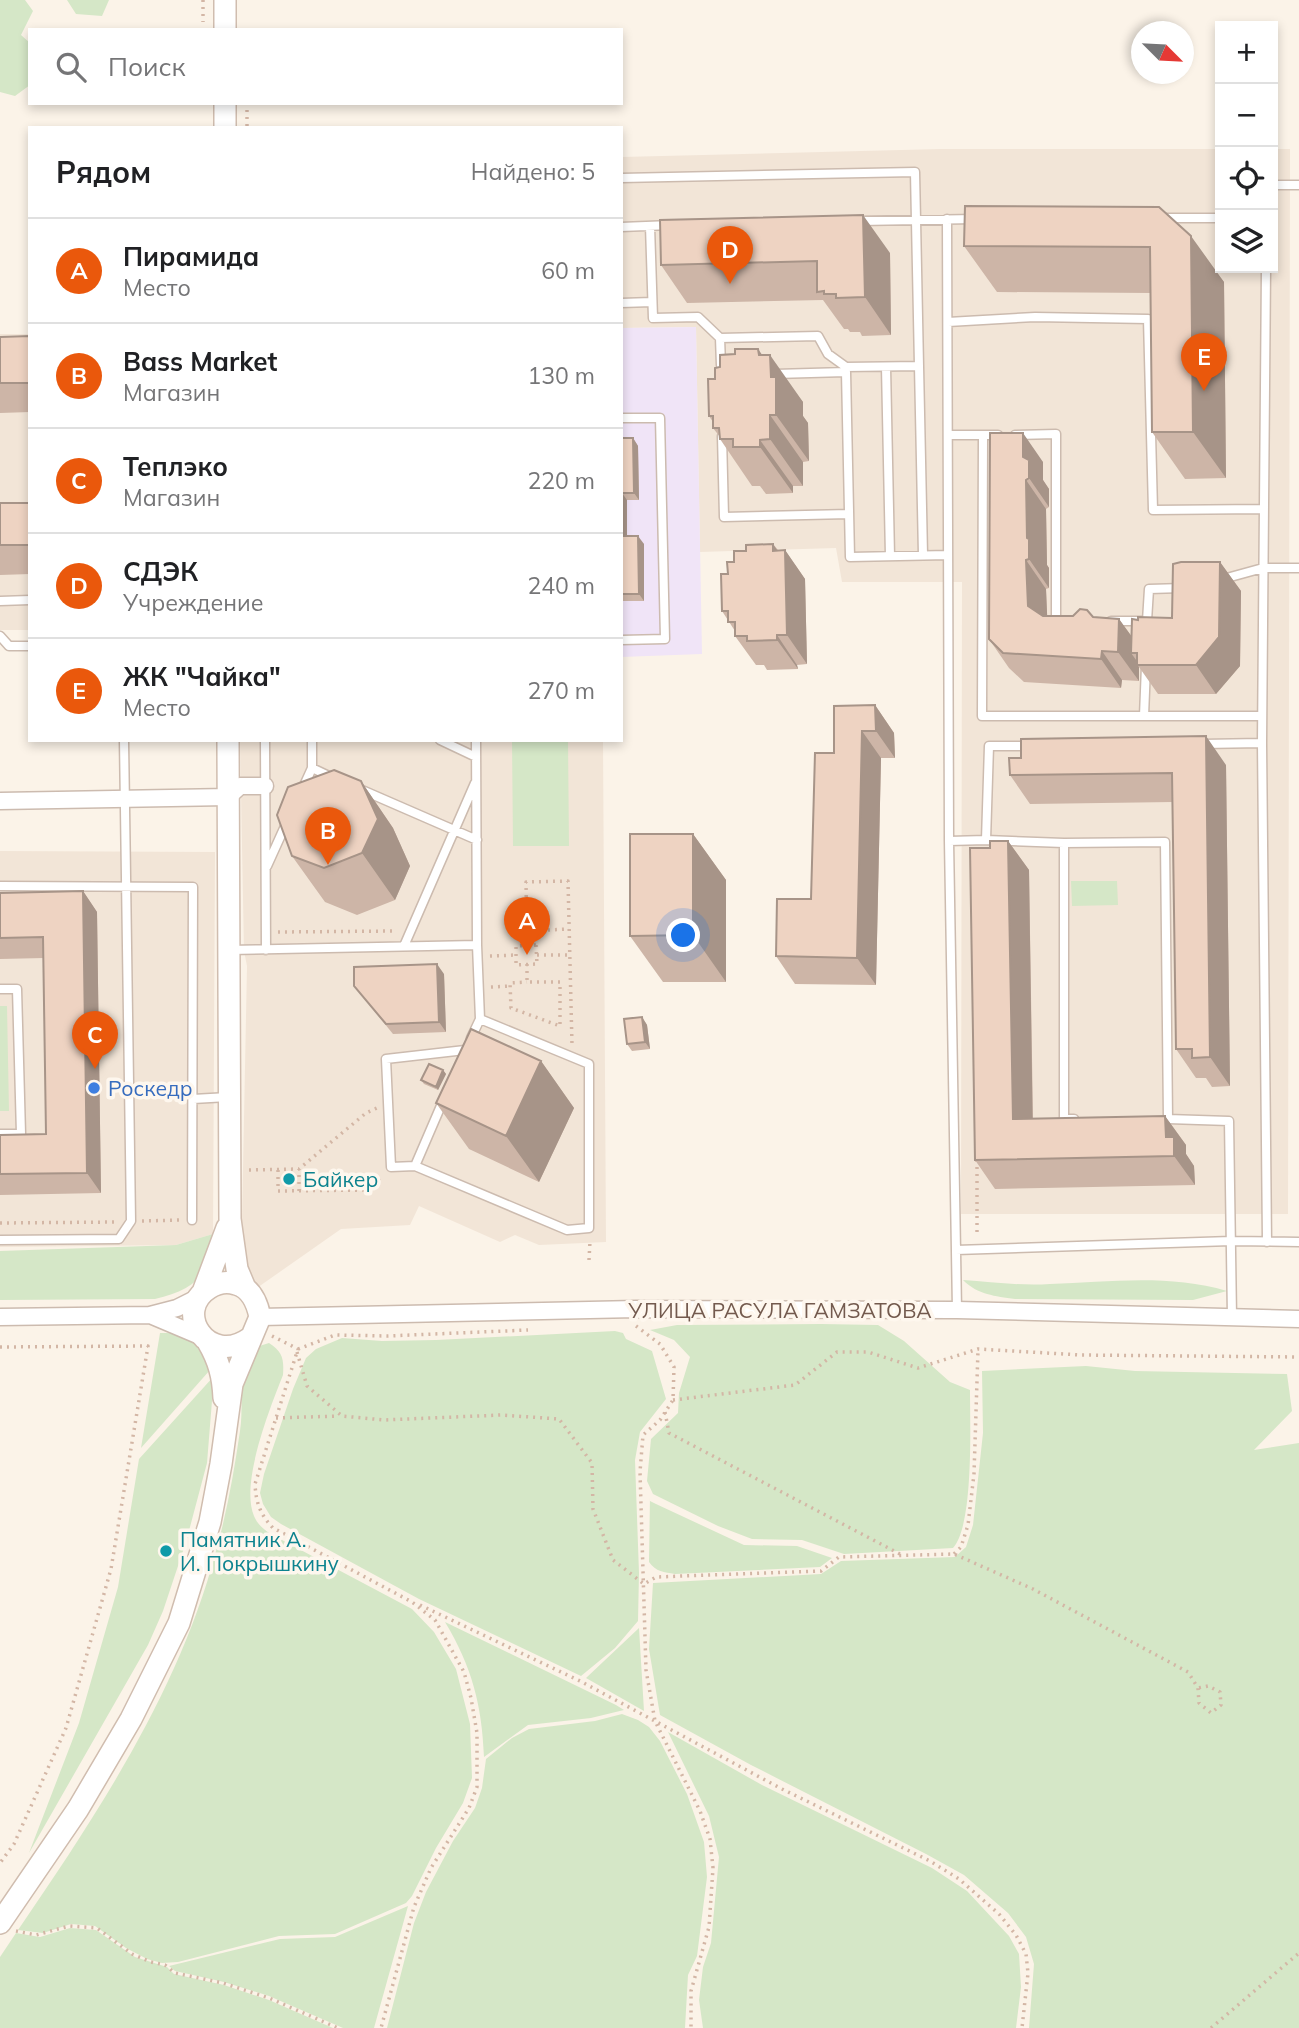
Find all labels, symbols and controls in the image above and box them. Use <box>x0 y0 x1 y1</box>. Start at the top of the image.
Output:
north arrow <box>1131 21 1194 84</box>
map controls <box>1215 21 1278 273</box>
button: + <box>1215 21 1278 84</box>
search box <box>28 28 623 105</box>
icon: search <box>52 48 90 86</box>
text: Поиск <box>108 50 186 83</box>
button: − <box>1215 84 1278 147</box>
button: locate <box>1215 147 1278 210</box>
text: Рядом <box>56 153 151 191</box>
text: Найдено: 5 <box>471 157 595 186</box>
button: layers <box>1215 210 1278 273</box>
pin: D <box>707 226 753 284</box>
text: Пирамида <box>123 240 259 273</box>
text: A <box>70 256 88 285</box>
text: 60 m <box>541 256 595 285</box>
text: Место <box>123 273 191 302</box>
pin: E <box>1181 333 1227 391</box>
text: Bass Market <box>123 345 277 378</box>
text: B <box>71 361 87 390</box>
text: 130 m <box>527 361 595 390</box>
text: Магазин <box>123 378 220 407</box>
text: Теплэко <box>123 450 228 483</box>
text: C <box>71 466 87 495</box>
text: 220 m <box>527 466 595 495</box>
text: Магазин <box>123 483 220 512</box>
text: СДЭК <box>123 555 198 588</box>
text: D <box>70 571 88 600</box>
text: 240 m <box>527 571 595 600</box>
text: Учреждение <box>123 588 263 617</box>
text: ЖК "Чайка" <box>123 660 281 693</box>
text: E <box>72 676 86 705</box>
text: 270 m <box>527 676 595 705</box>
text: Место <box>123 693 191 722</box>
pin: B <box>305 807 351 865</box>
pin: A <box>504 897 550 955</box>
your location <box>666 918 700 952</box>
pin: C <box>72 1011 118 1069</box>
place label: Роскедр <box>108 1075 193 1101</box>
marker: Роскедр <box>86 1080 102 1096</box>
place label: Байкер <box>303 1166 378 1192</box>
marker: Байкер <box>281 1171 297 1187</box>
street label: УЛИЦА РАСУЛА ГАМЗАТОВА <box>627 1297 932 1323</box>
place label: Памятник А. И. Покрышкину <box>180 1526 339 1576</box>
marker: Памятник А. И. Покрышкину <box>158 1543 174 1559</box>

